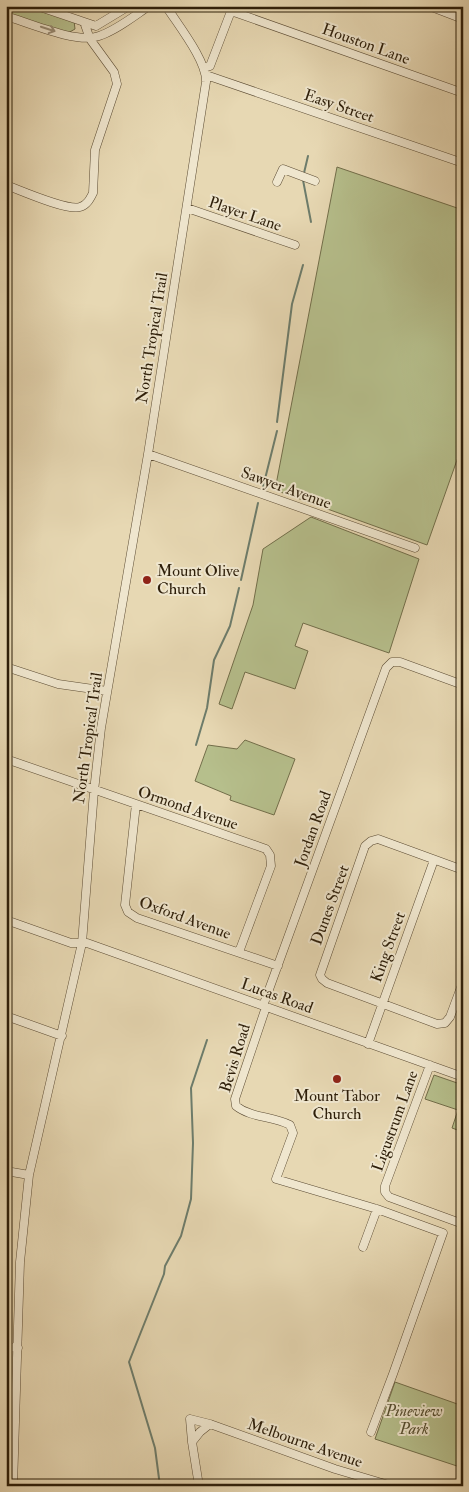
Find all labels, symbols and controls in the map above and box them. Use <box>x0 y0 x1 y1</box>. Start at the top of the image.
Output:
street label: Houston Lane <box>319 19 413 69</box>
one-way arrow <box>40 25 55 34</box>
street label: Easy Street <box>301 85 377 127</box>
street label: Player Lane <box>206 192 284 236</box>
street label: North Tropical Trail <box>132 271 173 405</box>
street label: Sawyer Avenue <box>238 462 334 514</box>
place label: Mount Olive Church <box>157 561 240 599</box>
marker: Mount Olive Church <box>141 574 153 586</box>
street label: North Tropical Trail <box>69 671 108 805</box>
street label: Ormond Avenue <box>135 781 241 835</box>
street label: Jordan Road <box>290 788 337 871</box>
street label: Dunes Street <box>306 862 354 948</box>
street label: Oxford Avenue <box>136 892 234 944</box>
street label: King Street <box>366 909 410 985</box>
street label: Lucas Road <box>238 974 316 1018</box>
street label: Bevis Road <box>215 1021 255 1095</box>
street label: Ligustrum Lane <box>367 1068 423 1174</box>
marker: Mount Tabor Church <box>331 1073 343 1085</box>
place label: Mount Tabor Church <box>294 1086 380 1124</box>
park label: Pineview Park <box>384 1401 443 1439</box>
street label: Melbourne Avenue <box>245 1414 365 1472</box>

